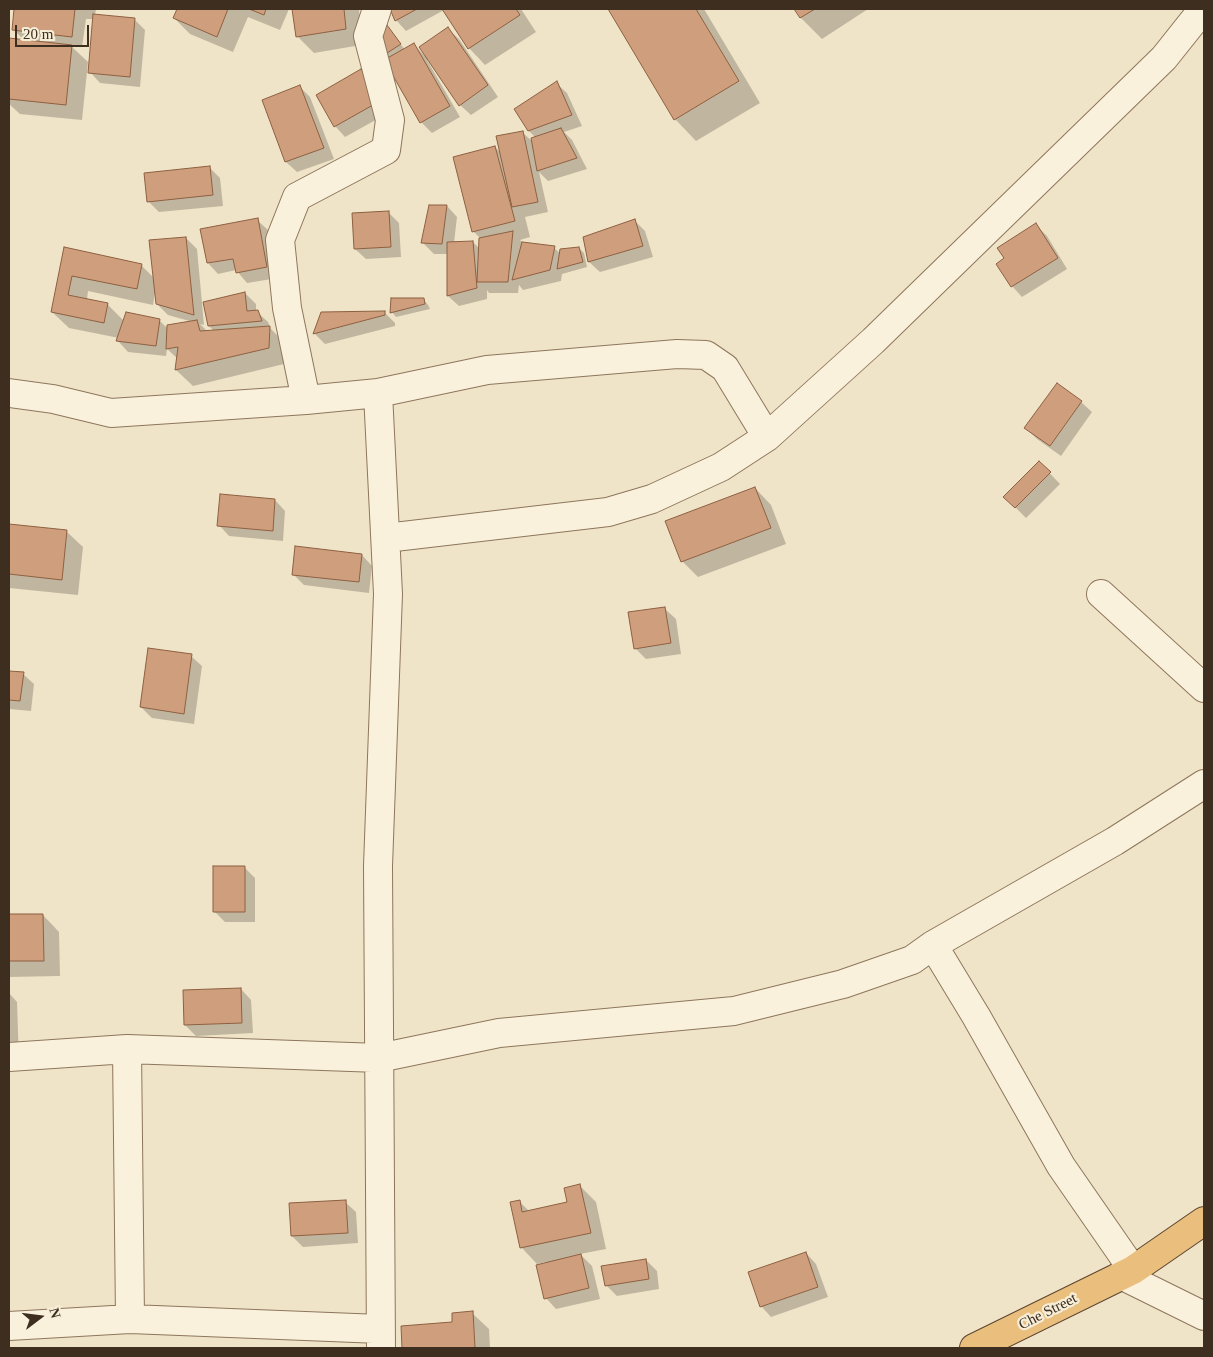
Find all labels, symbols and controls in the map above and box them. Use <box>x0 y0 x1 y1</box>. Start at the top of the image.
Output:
scale bar <box>18 15 91 47</box>
text: 20 m <box>23 26 53 42</box>
street label: Che Street <box>1016 1290 1080 1334</box>
north arrow <box>15 1292 65 1342</box>
text: N <box>46 1306 64 1320</box>

